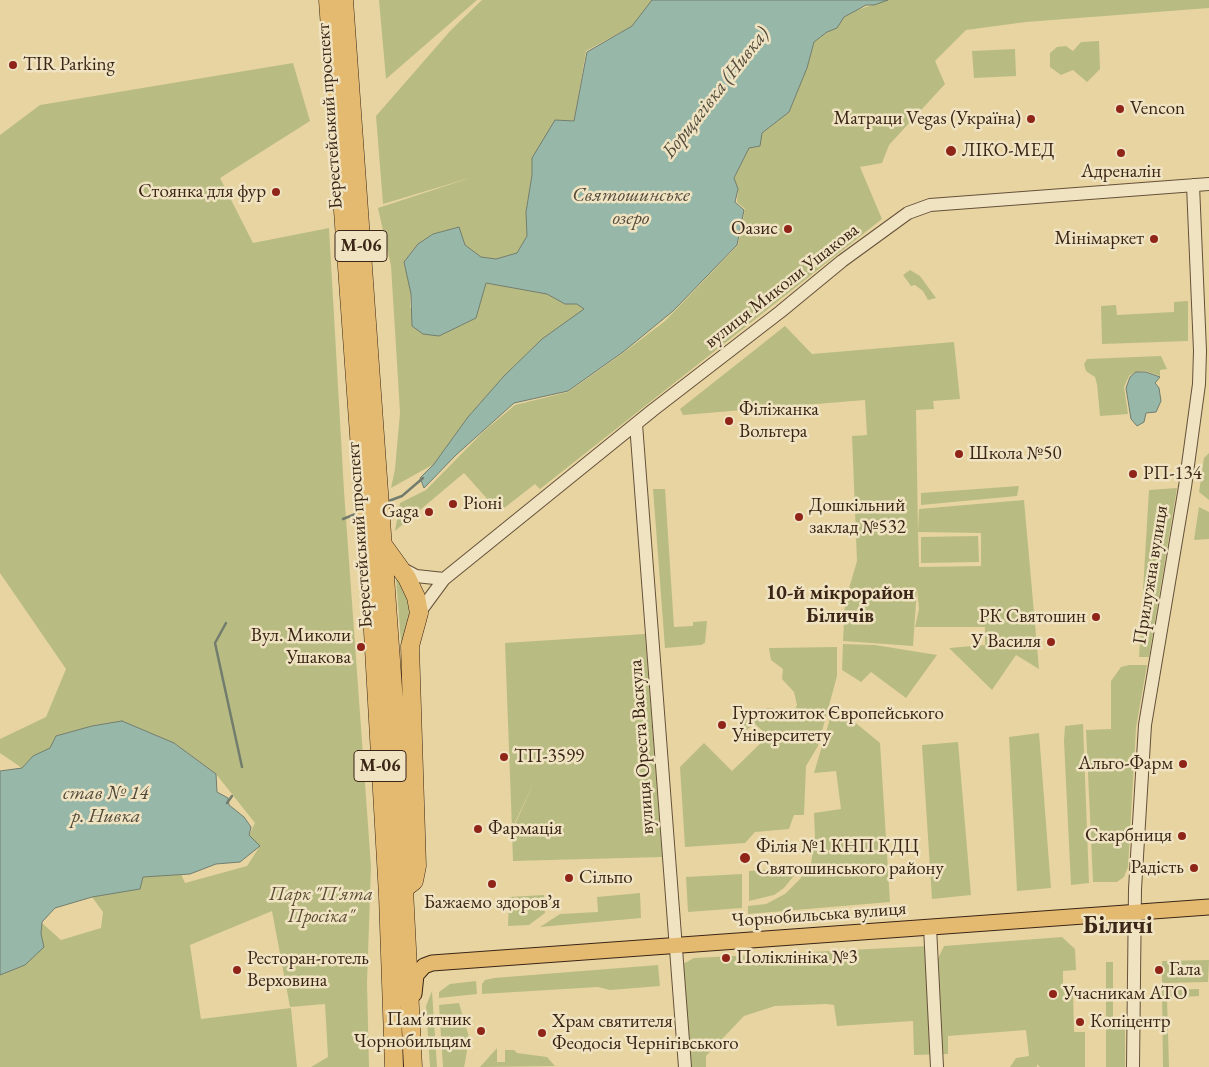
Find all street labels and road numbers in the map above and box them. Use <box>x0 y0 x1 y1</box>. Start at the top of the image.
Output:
street label: Берестейський проспект <box>312 22 348 210</box>
street label: вулиця Миколи Ушакова <box>700 219 864 353</box>
road number: М-06 <box>335 230 387 262</box>
street label: Берестейський проспект <box>342 441 378 629</box>
street label: Прилужна вулиця <box>1129 504 1173 646</box>
street label: вулиця Ореста Васкула <box>625 659 659 835</box>
road number: М-06 <box>354 750 406 781</box>
street label: Чорнобильська вулиця <box>731 898 907 932</box>

